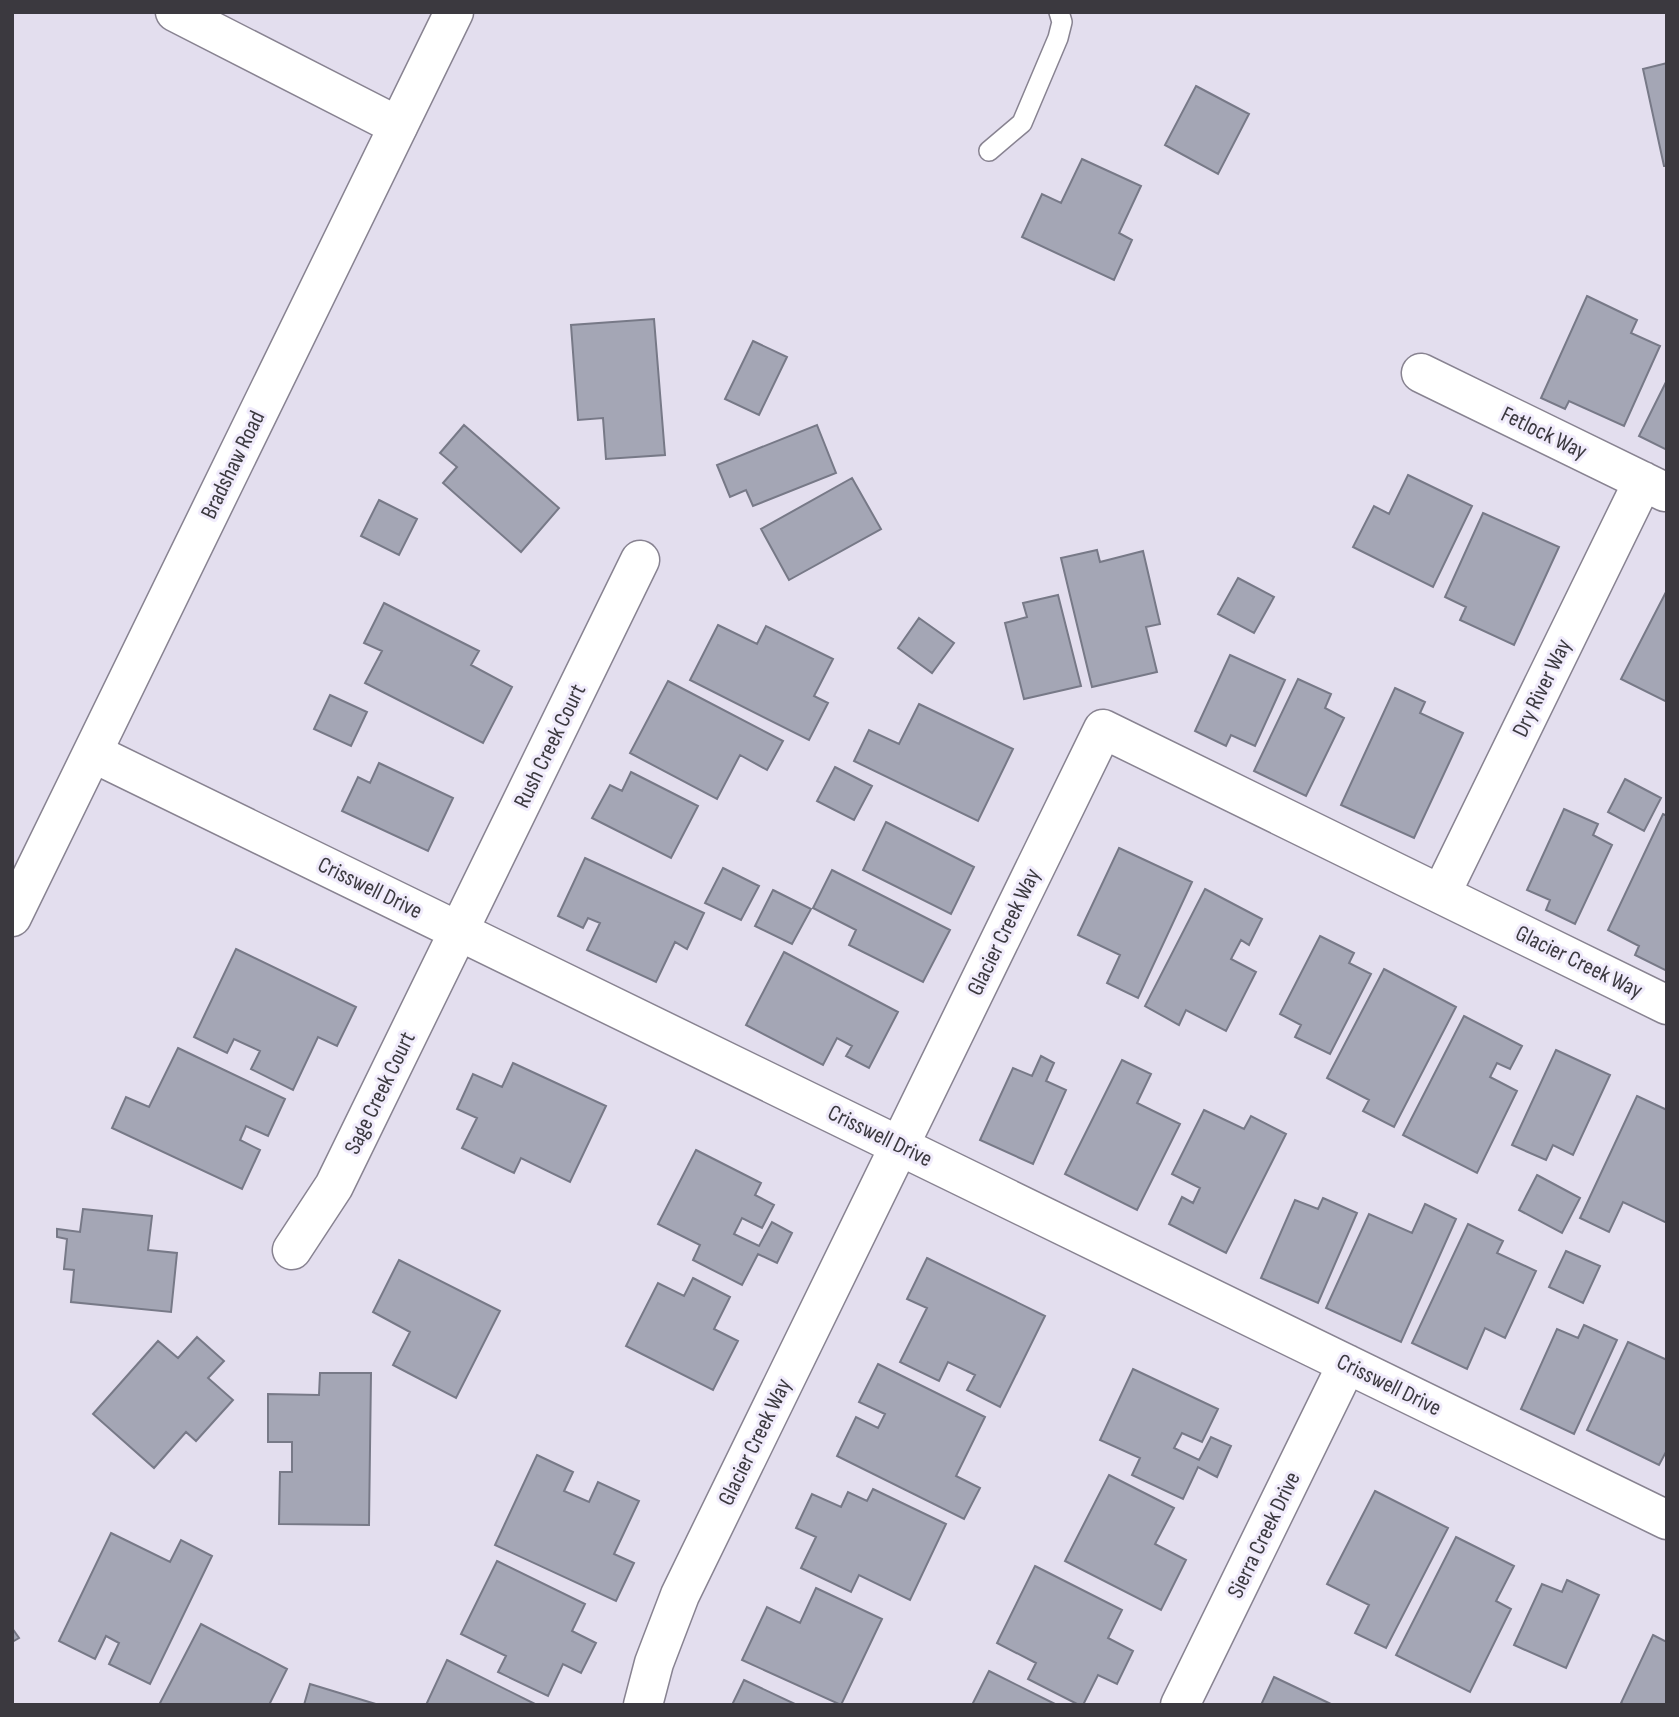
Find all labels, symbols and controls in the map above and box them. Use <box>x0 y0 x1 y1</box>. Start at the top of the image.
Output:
street label: Fetlock Way <box>1497 400 1592 466</box>
street label: Bradshaw Road <box>195 406 271 524</box>
street label: Dry River Way <box>1506 634 1578 742</box>
street label: Rush Creek Court <box>508 680 592 812</box>
street label: Crisswell Drive <box>313 851 427 925</box>
street label: Glacier Creek Way <box>961 864 1047 1000</box>
street label: Glacier Creek Way <box>1511 919 1647 1005</box>
street label: Sage Creek Court <box>338 1027 422 1159</box>
street label: Crisswell Drive <box>823 1099 937 1173</box>
street label: Crisswell Drive <box>1332 1348 1446 1422</box>
street label: Glacier Creek Way <box>712 1374 798 1510</box>
street label: Sierra Creek Drive <box>1221 1467 1307 1603</box>

